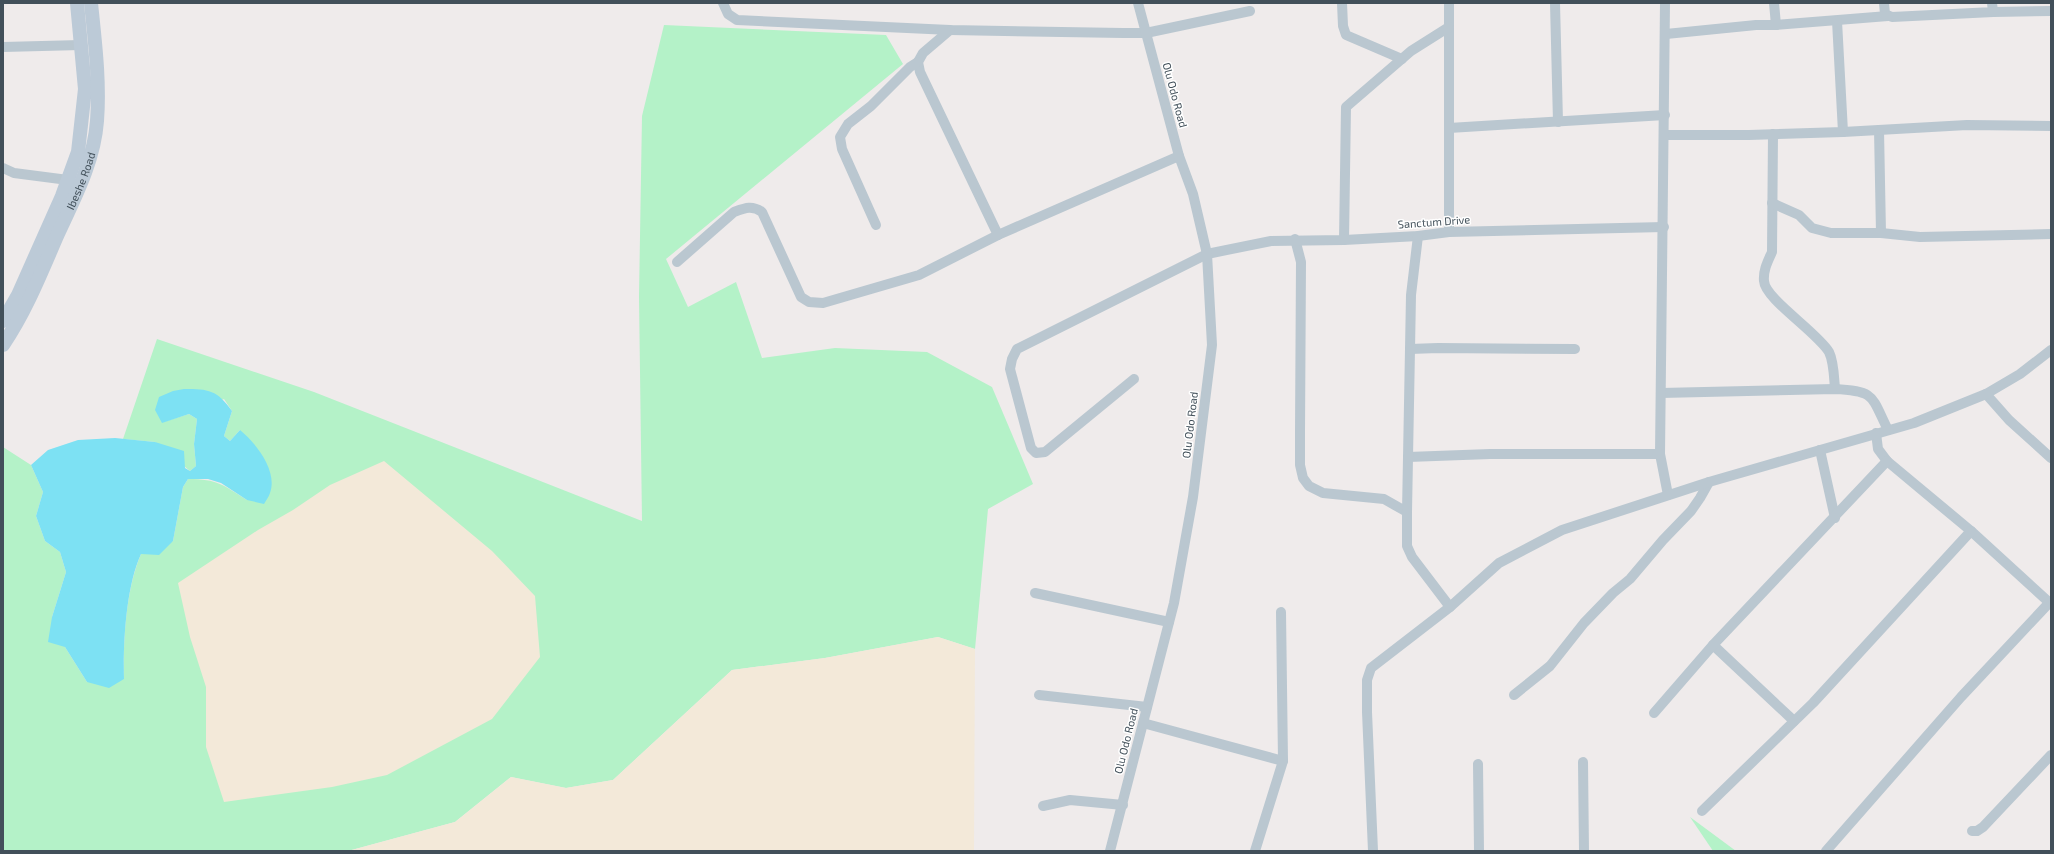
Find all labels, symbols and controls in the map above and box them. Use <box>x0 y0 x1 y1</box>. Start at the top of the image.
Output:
street label: Olu Odo Road <box>1161 61 1190 129</box>
street label: Ibeshe Road <box>63 150 97 212</box>
street label: Sanctum Drive <box>1397 212 1471 231</box>
street label: Olu Odo Road <box>1179 391 1200 459</box>
street label: Olu Odo Road <box>1111 707 1140 775</box>

